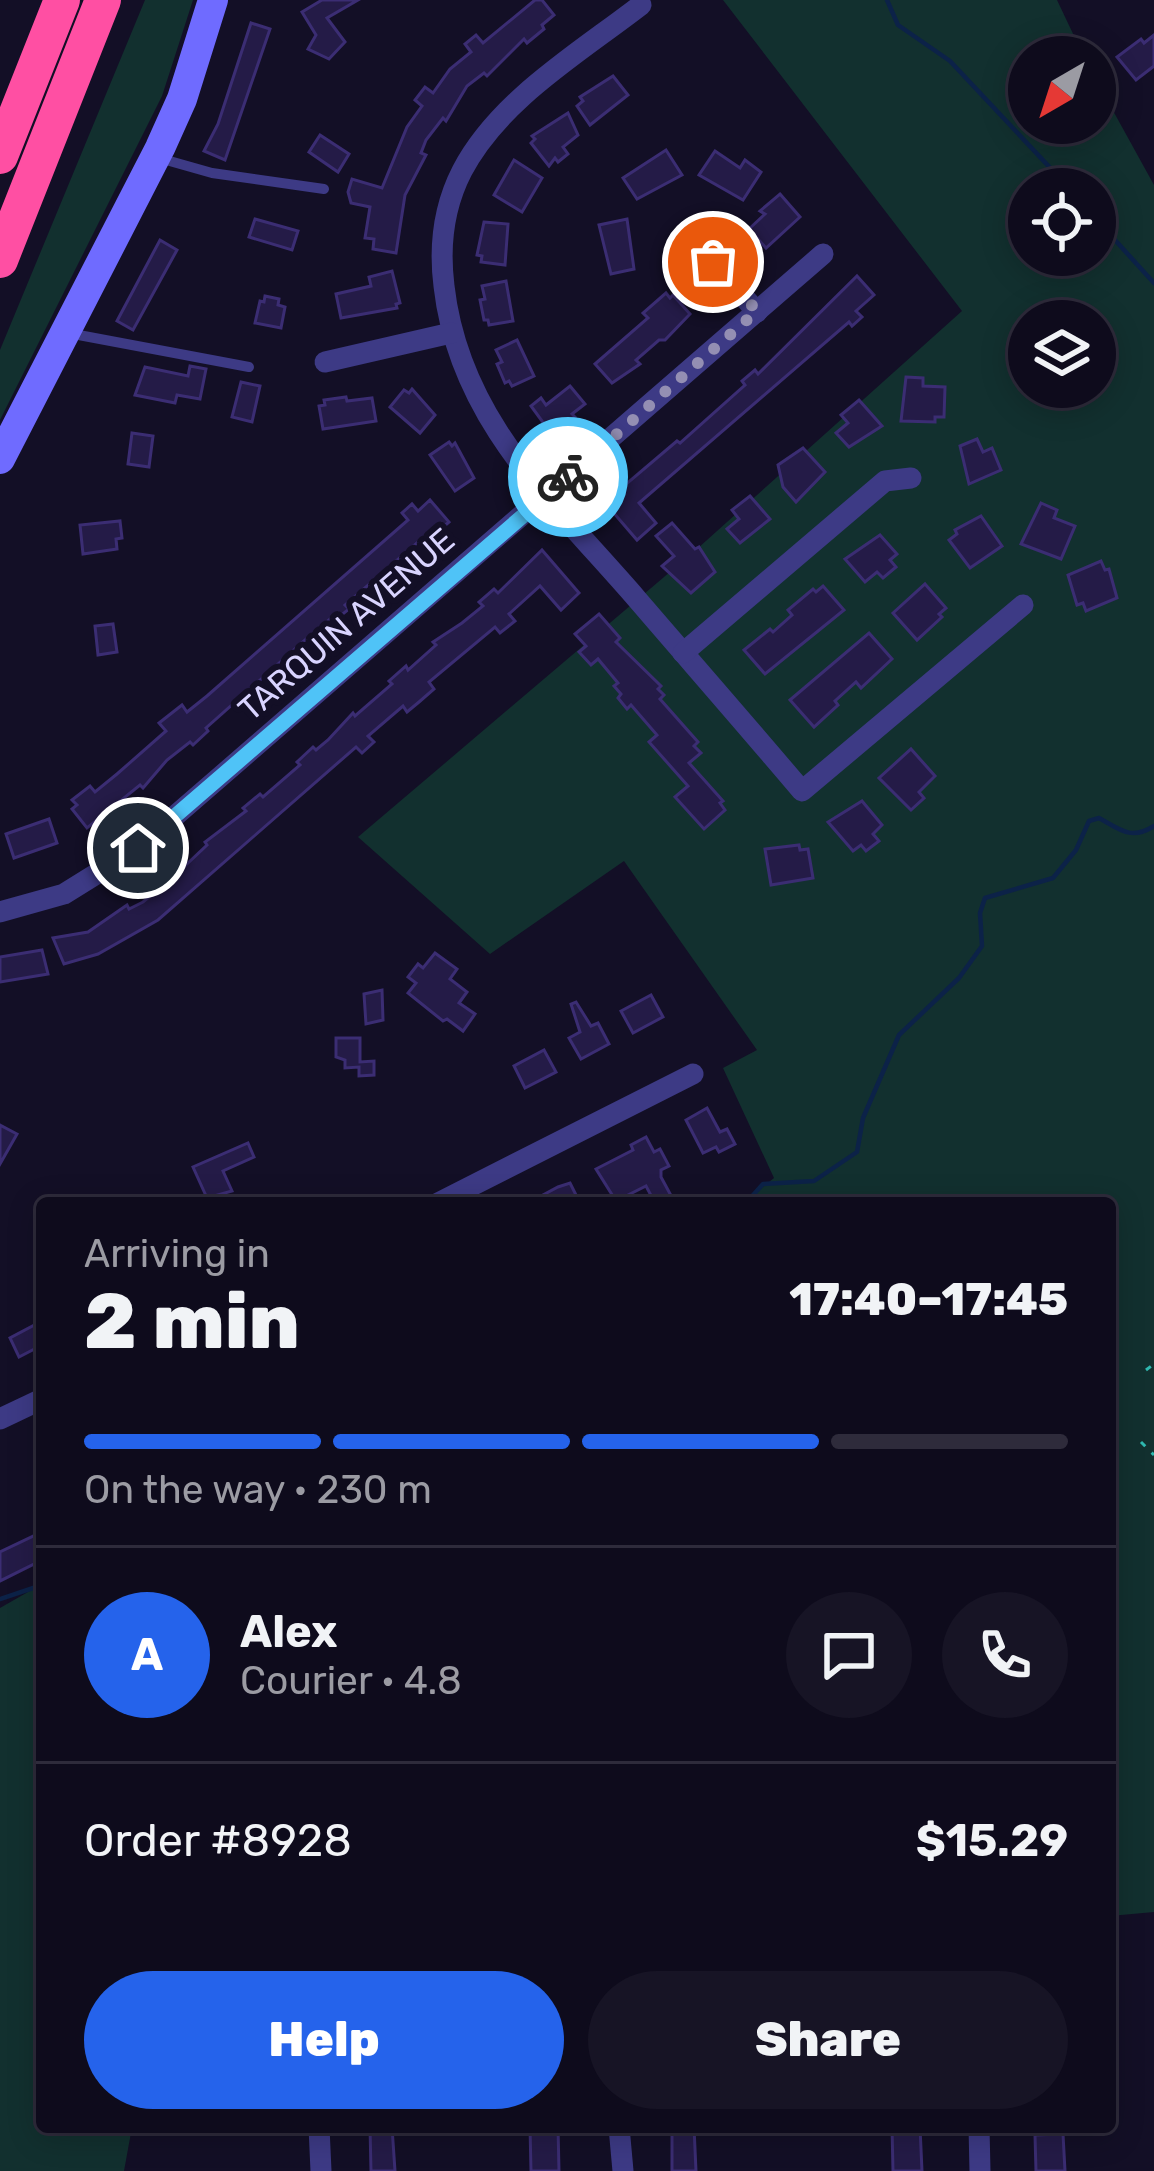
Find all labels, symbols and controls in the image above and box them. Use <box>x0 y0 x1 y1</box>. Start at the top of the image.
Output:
north arrow <box>1008 36 1116 144</box>
map controls <box>1008 36 1116 408</box>
button: locate <box>1008 168 1116 276</box>
pin <box>662 211 764 313</box>
icon: bag <box>680 229 746 295</box>
button: layers <box>1008 300 1116 408</box>
courier <box>508 417 628 537</box>
icon: bike <box>535 444 601 510</box>
street label: TARQUIN AVENUE <box>230 520 462 729</box>
pin <box>87 797 189 899</box>
icon: home <box>105 815 171 881</box>
text: Arriving in <box>84 1231 270 1277</box>
text: 17:40–17:45 <box>789 1273 1068 1326</box>
text: 2 min <box>84 1275 300 1368</box>
text: On the way · 230 m <box>84 1467 432 1513</box>
button: chat <box>786 1592 912 1718</box>
button: phone <box>942 1592 1068 1718</box>
text: Alex <box>240 1605 338 1658</box>
text: A <box>131 1628 163 1681</box>
text: Courier · 4.8 <box>240 1658 462 1704</box>
text: Order #8928 <box>84 1814 352 1867</box>
text: $15.29 <box>916 1814 1068 1867</box>
button: Help <box>84 1971 564 2109</box>
button: Share <box>588 1971 1068 2109</box>

